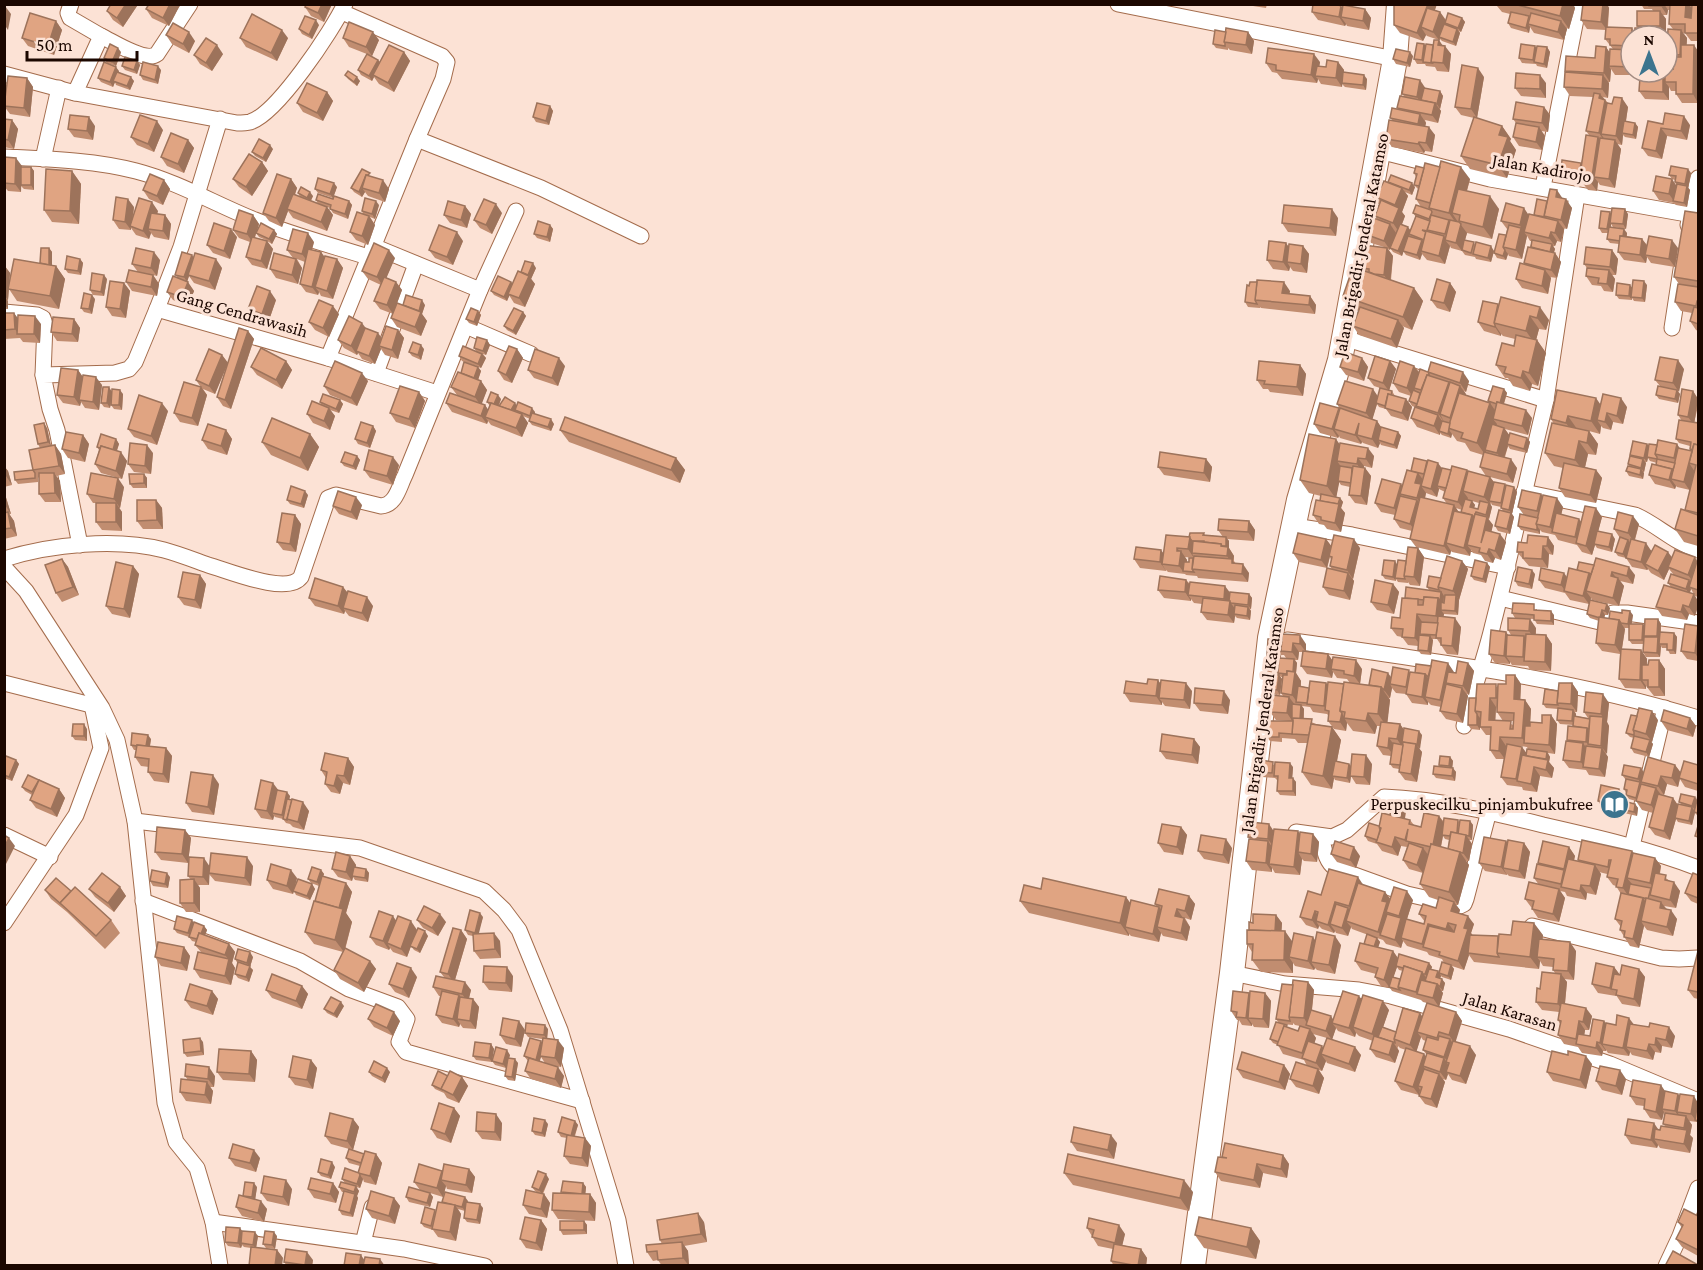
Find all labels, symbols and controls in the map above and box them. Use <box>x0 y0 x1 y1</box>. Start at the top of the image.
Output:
scale bar <box>27 24 136 62</box>
north arrow <box>1619 24 1679 84</box>
text: N <box>1644 31 1655 48</box>
text: 50 m <box>36 35 73 55</box>
street label: Jalan Brigadir Jenderal Katamso <box>1329 131 1393 361</box>
street label: Jalan Kadirojo <box>1489 149 1593 188</box>
street label: Gang Cendrawasih <box>174 285 311 341</box>
street label: Jalan Brigadir Jenderal Katamso <box>1236 606 1288 836</box>
library icon: Perpuskecilku_pinjambukufree <box>1598 788 1630 820</box>
place label: Perpuskecilku_pinjambukufree <box>1370 794 1593 815</box>
street label: Jalan Karasan <box>1458 987 1560 1035</box>

